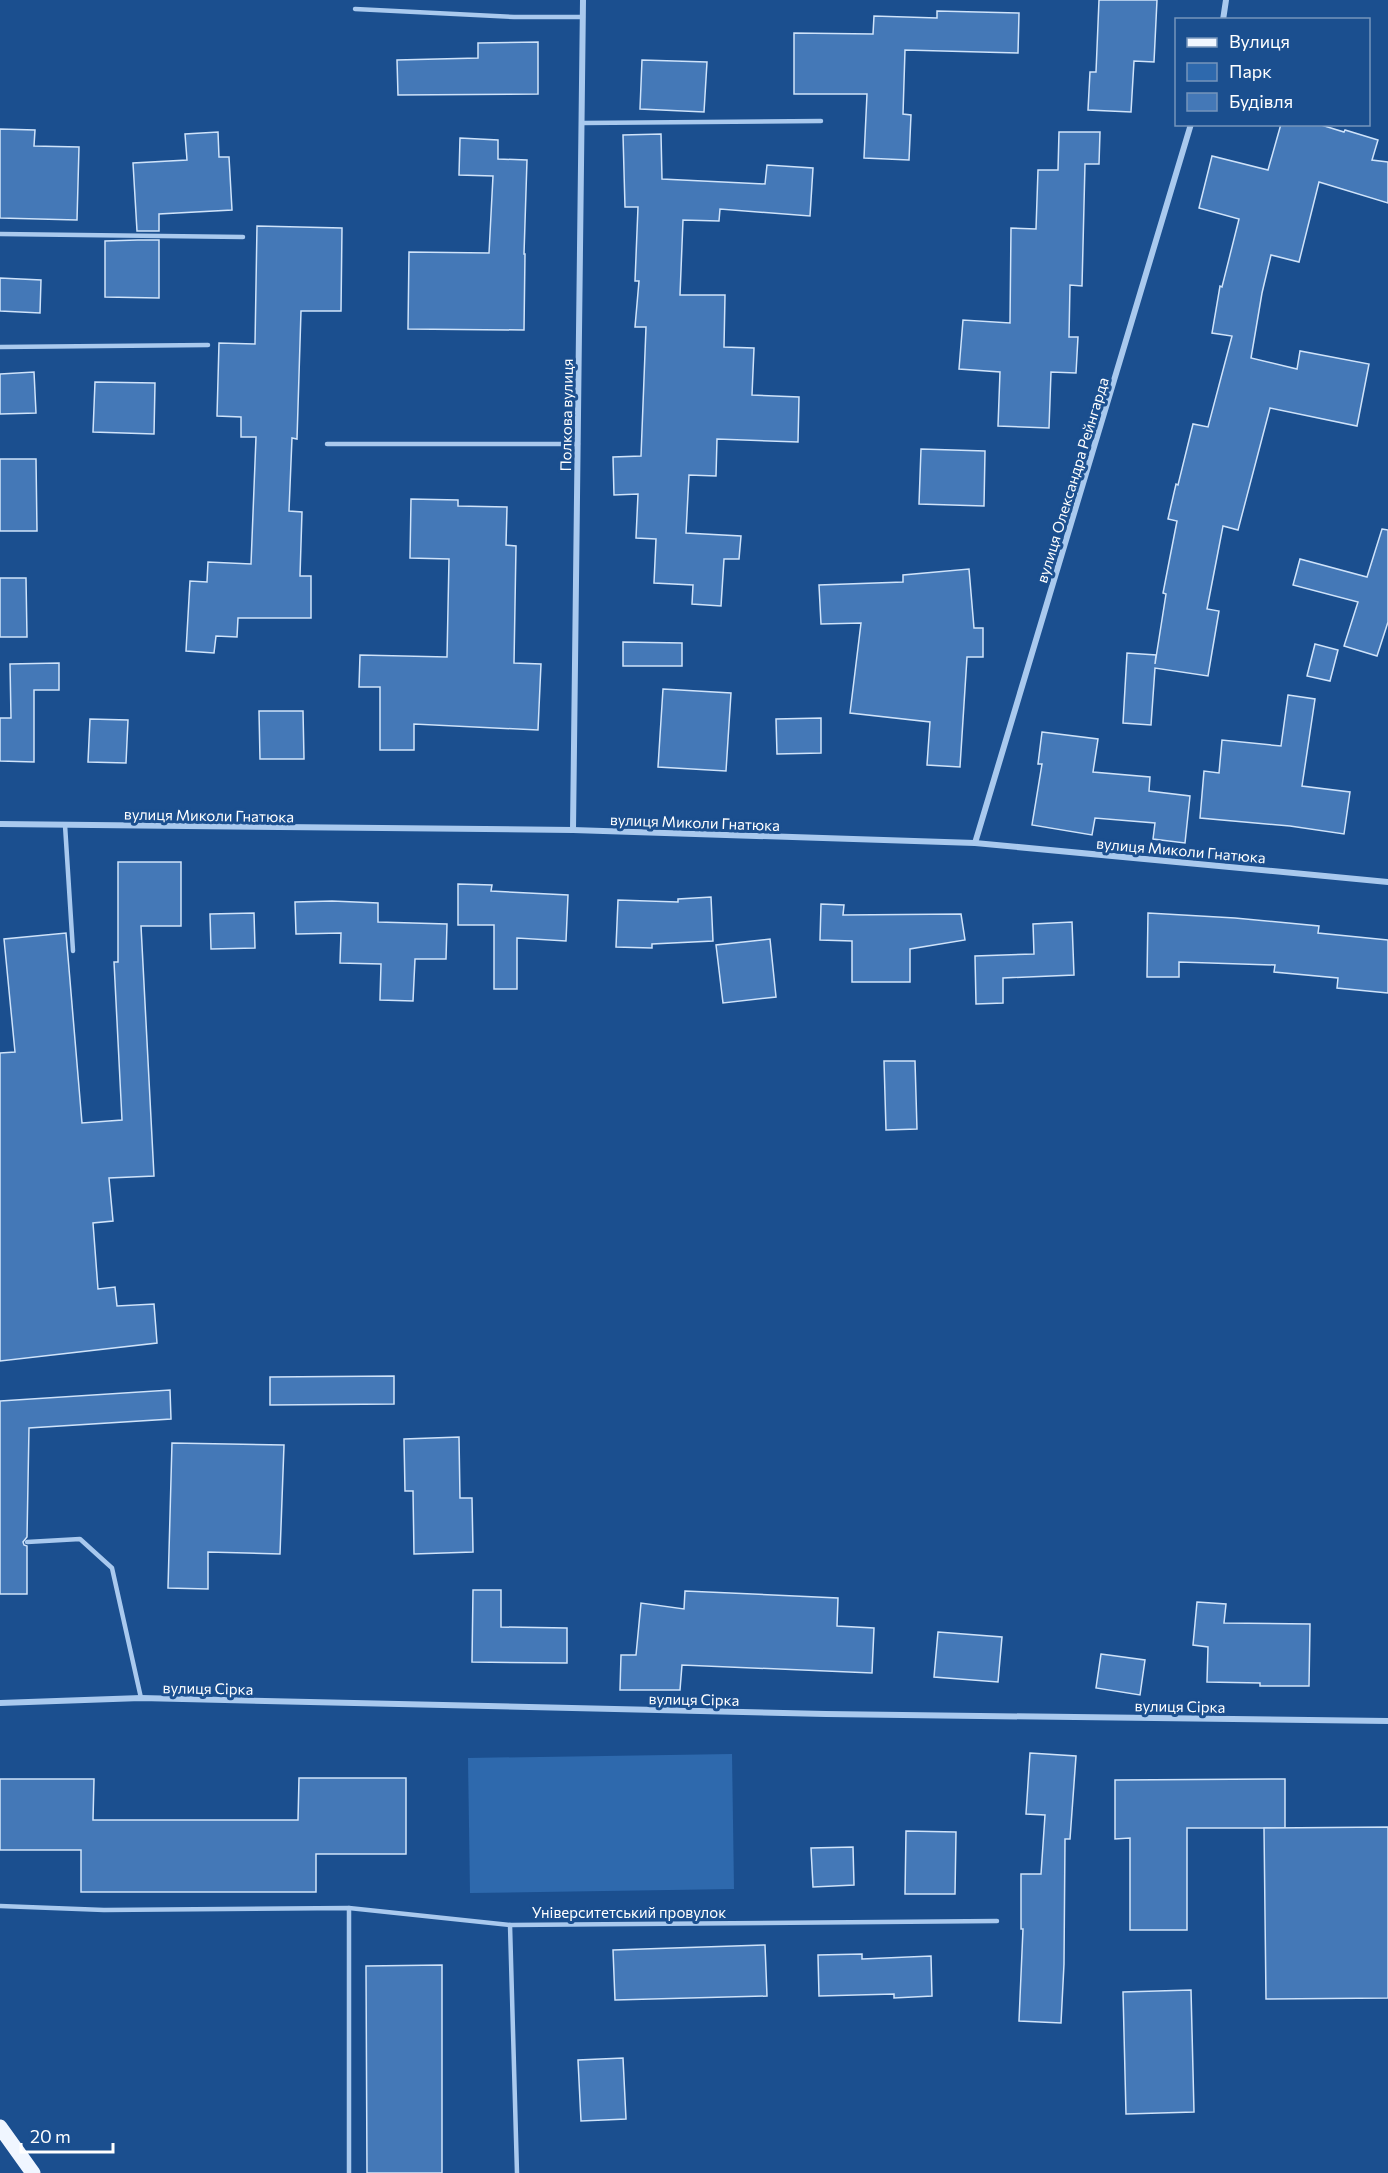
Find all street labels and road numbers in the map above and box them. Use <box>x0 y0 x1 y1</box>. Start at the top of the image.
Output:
street label: Полкова вулиця <box>556 358 576 472</box>
street label: вулиця Олександра Рейнгарда <box>1032 375 1112 585</box>
street label: вулиця Миколи Гнатюка <box>124 805 294 825</box>
street label: вулиця Миколи Гнатюка <box>610 810 780 834</box>
street label: вулиця Миколи Гнатюка <box>1095 834 1267 866</box>
street label: вулиця Сірка <box>163 1678 253 1698</box>
street label: вулиця Сірка <box>649 1689 739 1709</box>
street label: вулиця Сірка <box>1135 1696 1225 1716</box>
street label: Університетський провулок <box>532 1903 726 1921</box>

